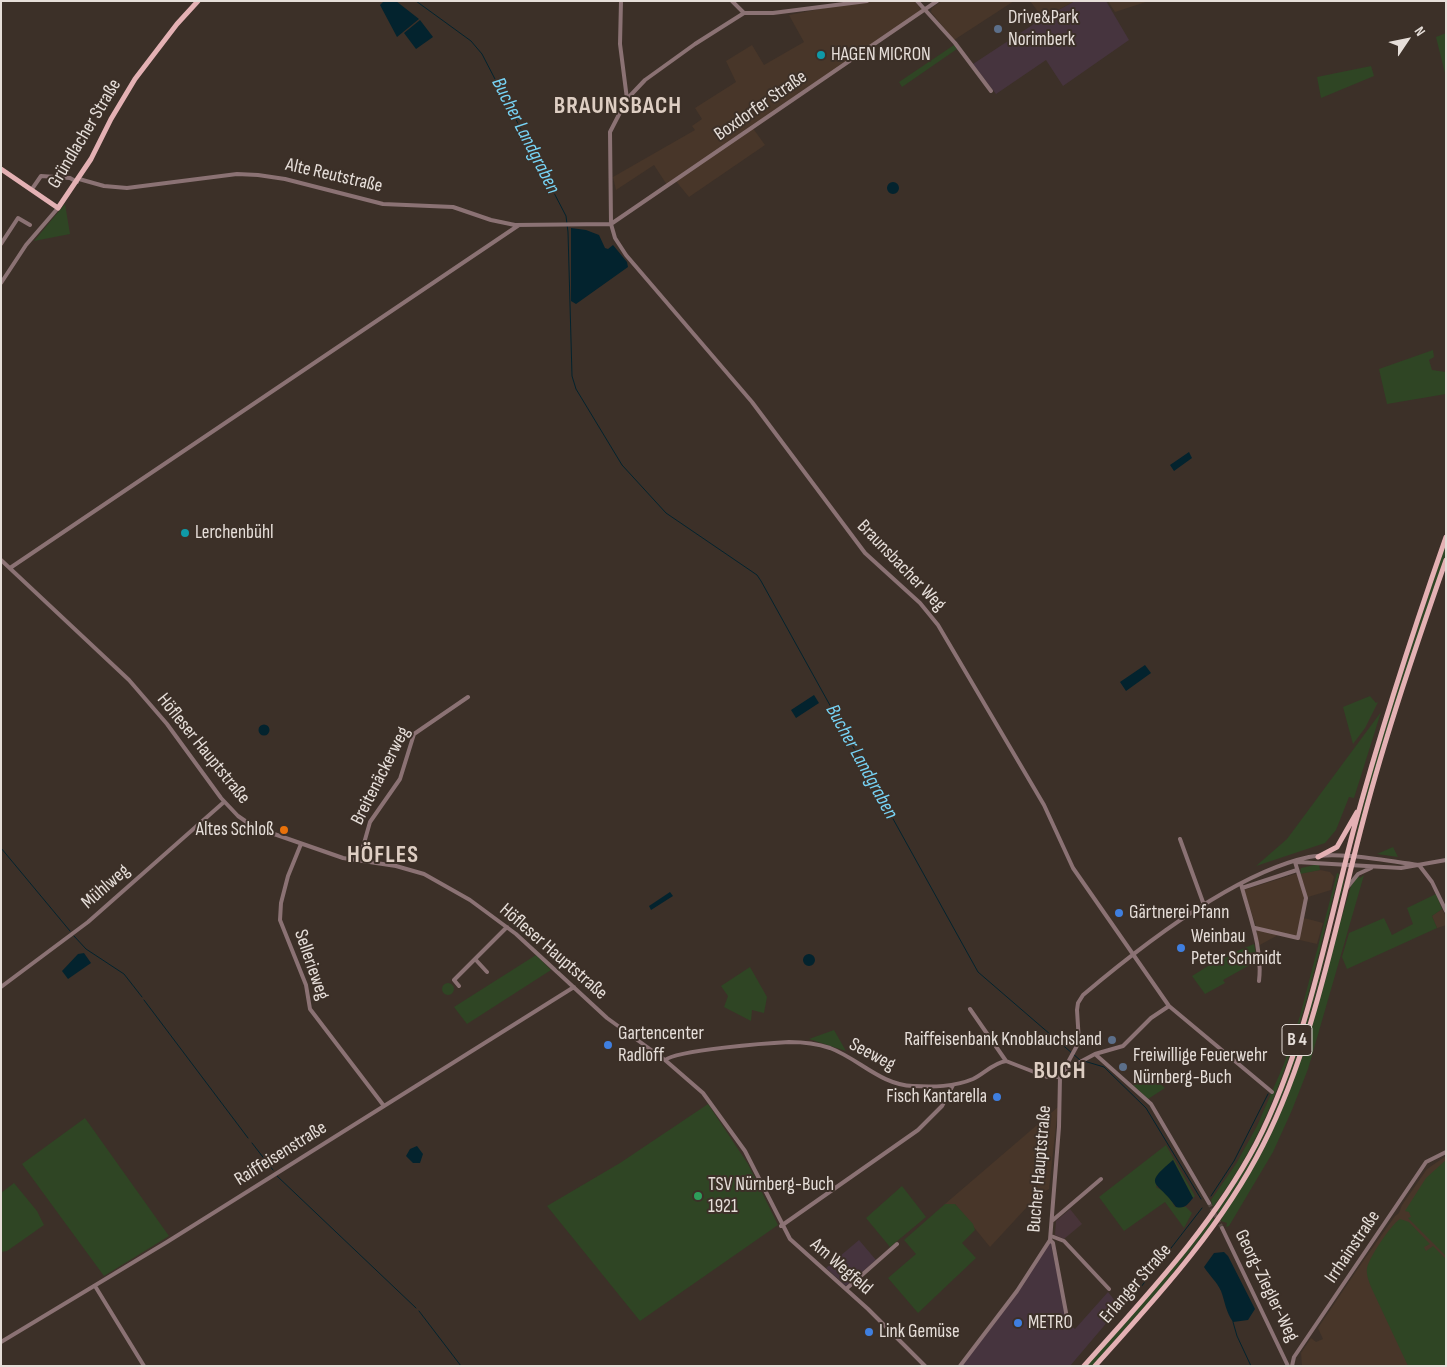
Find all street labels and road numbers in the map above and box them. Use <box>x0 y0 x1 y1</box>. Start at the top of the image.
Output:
street label: Boxdorfer Straße <box>710 66 812 146</box>
street label: Gründlacher Straße <box>43 75 127 193</box>
street label: Alte Reutstraße <box>283 154 385 198</box>
street label: Braunsbacher Weg <box>852 516 950 616</box>
street label: Höfleser Hauptstraße <box>152 689 254 809</box>
street label: Breitenäckerweg <box>347 723 415 829</box>
street label: Mühlweg <box>77 860 135 914</box>
street label: Höfleser Hauptstraße <box>494 899 612 1005</box>
street label: Sellerieweg <box>288 927 334 1003</box>
road number: B 4 <box>1282 1024 1312 1056</box>
street label: Seeweg <box>845 1033 899 1077</box>
street label: Bucher Hauptstraße <box>1023 1105 1057 1233</box>
street label: Raiffeisenstraße <box>231 1117 331 1191</box>
street label: Irrhainstraße <box>1320 1206 1386 1288</box>
street label: Georg-Ziegler-Weg <box>1229 1226 1303 1346</box>
street label: Am Wegfeld <box>805 1234 877 1300</box>
street label: Erlanger Straße <box>1095 1240 1177 1328</box>

